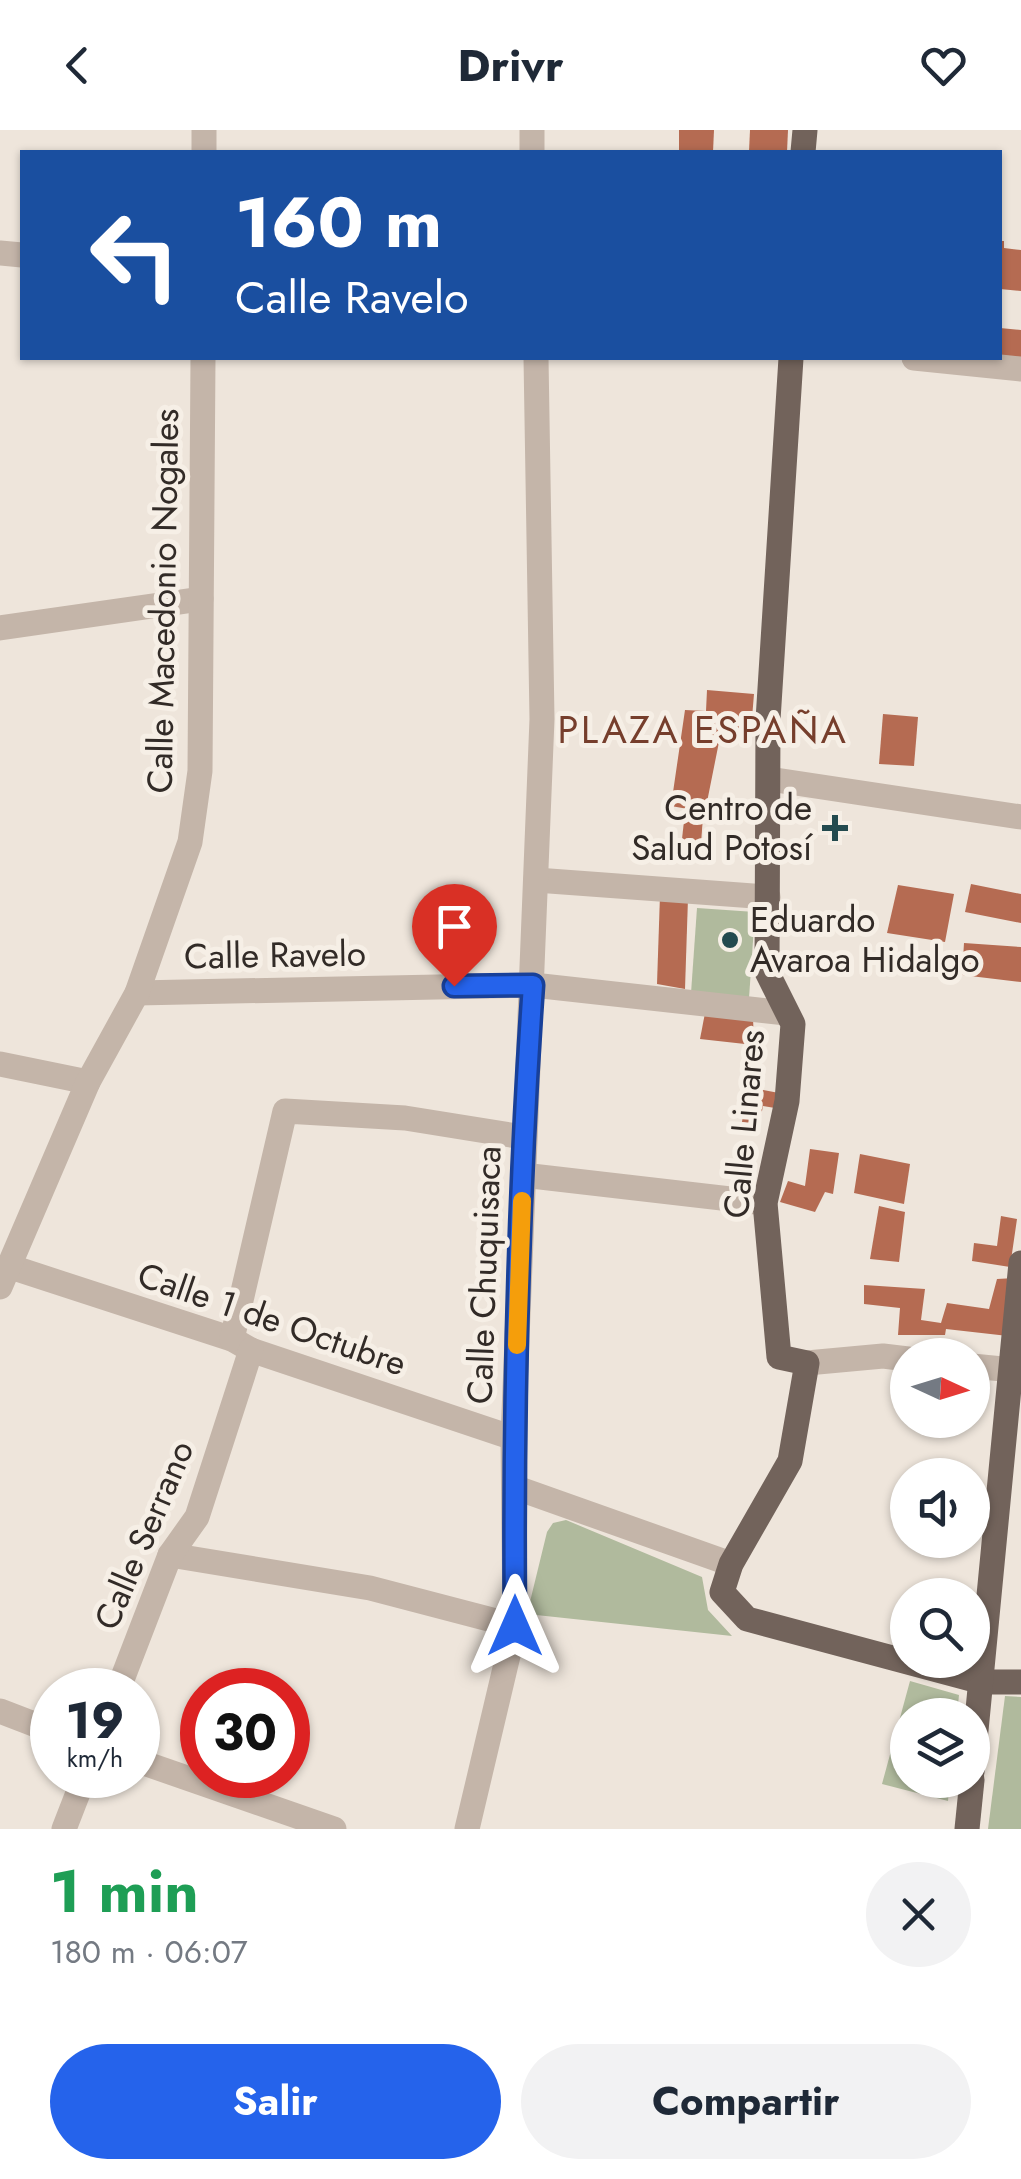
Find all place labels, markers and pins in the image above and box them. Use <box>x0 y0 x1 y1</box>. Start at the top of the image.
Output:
place label: Centro de Salud Potosí <box>631 783 814 873</box>
marker: Centro de Salud Potosí <box>822 815 848 841</box>
pin <box>412 884 497 987</box>
place label: Eduardo Avaroa Hidalgo <box>750 895 980 985</box>
marker: Eduardo Avaroa Hidalgo <box>719 929 741 951</box>

